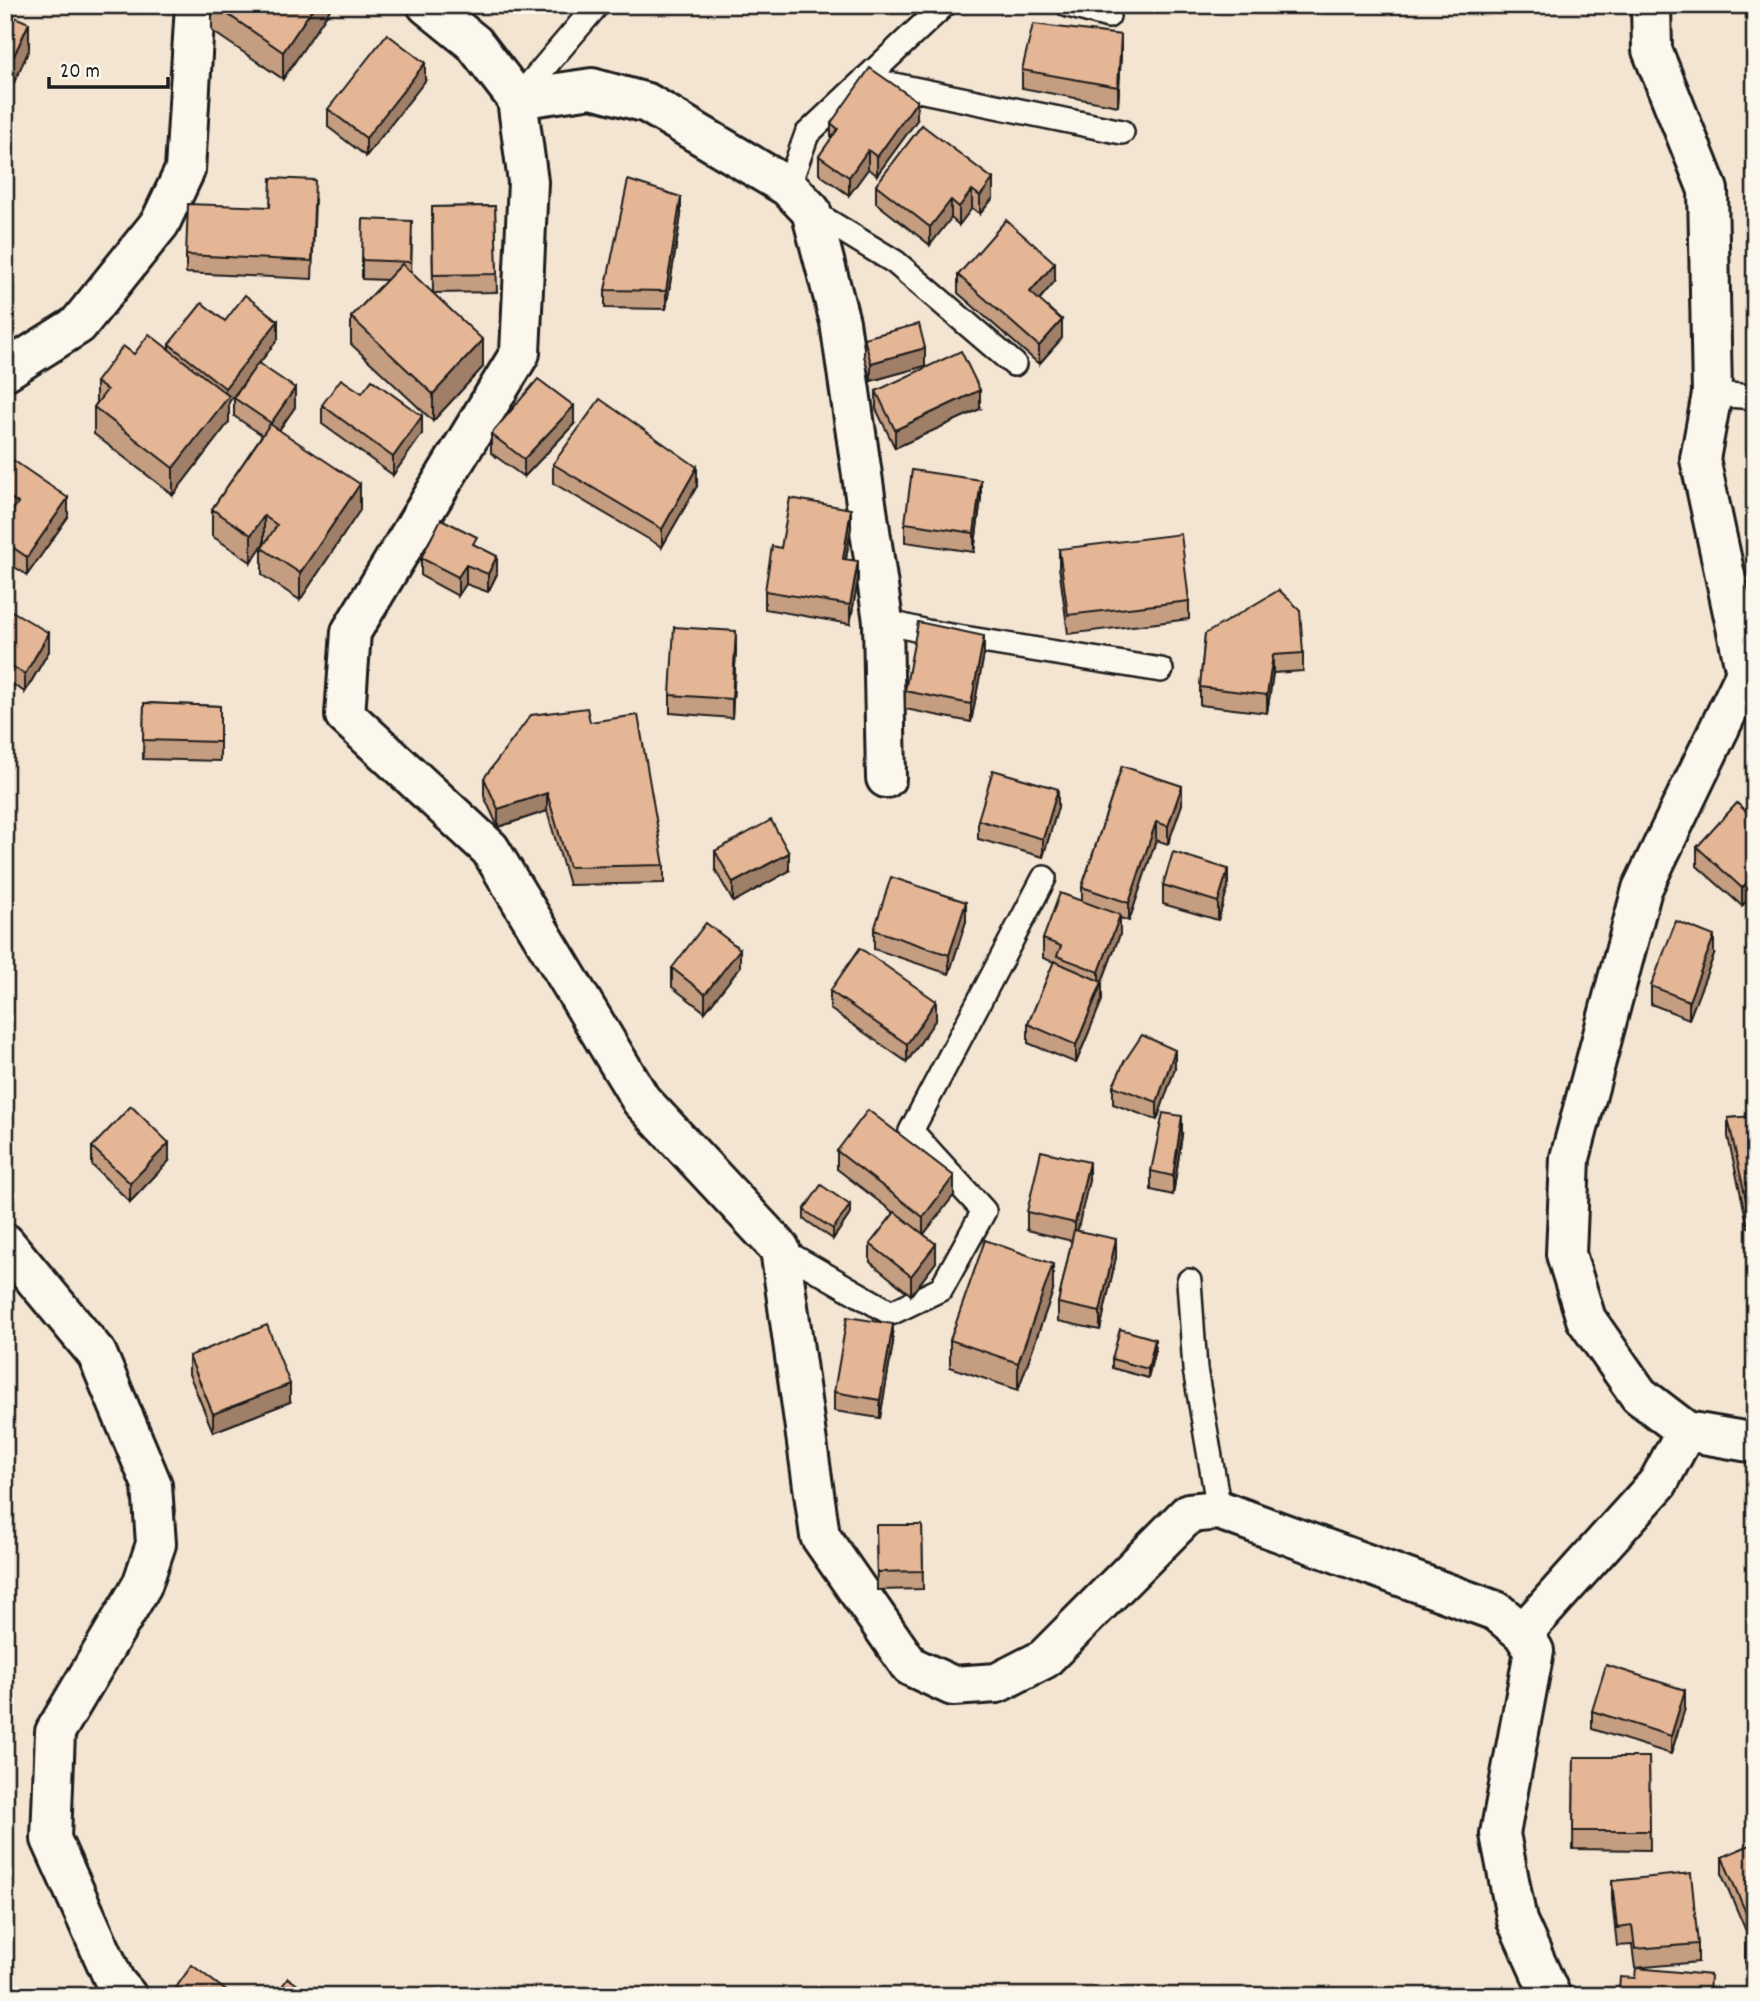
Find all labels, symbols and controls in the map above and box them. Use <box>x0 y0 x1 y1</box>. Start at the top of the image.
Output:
scale bar <box>49 46 168 90</box>
text: 20 m <box>60 58 100 88</box>

